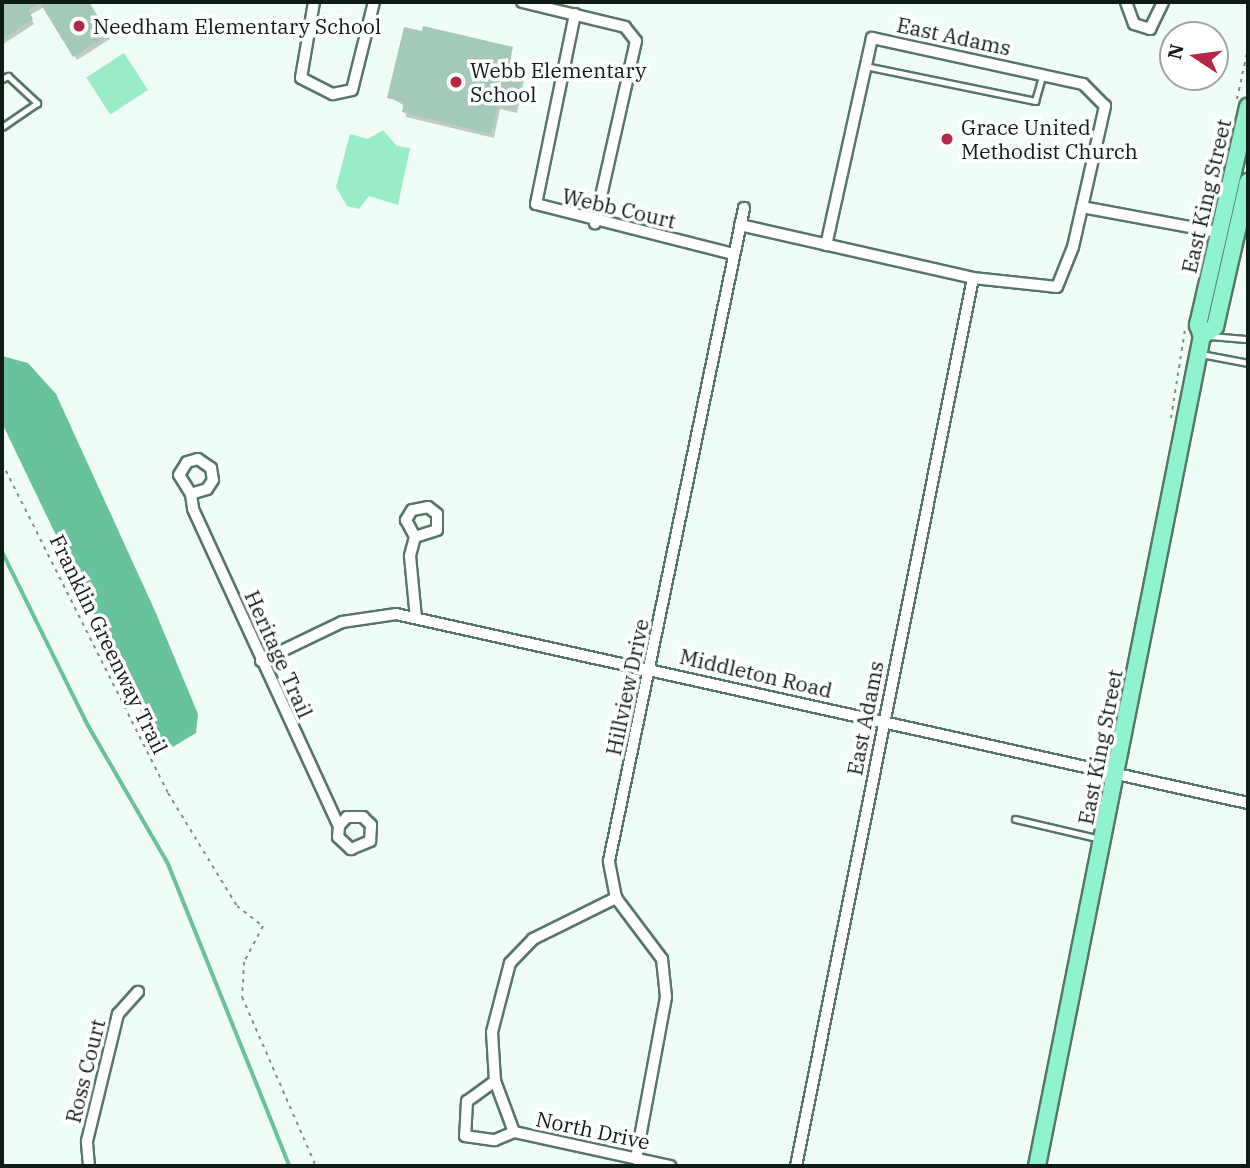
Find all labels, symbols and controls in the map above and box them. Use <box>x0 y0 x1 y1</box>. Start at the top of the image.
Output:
street label: East Adams <box>895 12 1013 60</box>
place label: Needham Elementary School <box>93 13 381 39</box>
marker: Needham Elementary School <box>71 18 87 34</box>
north arrow <box>1159 21 1229 91</box>
text: N <box>1162 42 1189 62</box>
place label: Webb Elementary School <box>470 57 646 107</box>
marker: Webb Elementary School <box>448 74 464 90</box>
place label: Grace United Methodist Church <box>961 114 1138 164</box>
street label: East King Street <box>1176 116 1236 276</box>
marker: Grace United Methodist Church <box>939 131 955 147</box>
street label: Webb Court <box>560 183 678 233</box>
street label: Franklin Greenway Trail <box>45 530 173 758</box>
street label: Heritage Trail <box>240 586 318 722</box>
street label: Hillview Drive <box>600 616 654 758</box>
street label: Middleton Road <box>677 643 835 703</box>
street label: East Adams <box>842 659 888 777</box>
street label: East King Street <box>1073 667 1127 827</box>
street label: Ross Court <box>60 1016 110 1126</box>
street label: North Drive <box>534 1106 652 1154</box>

